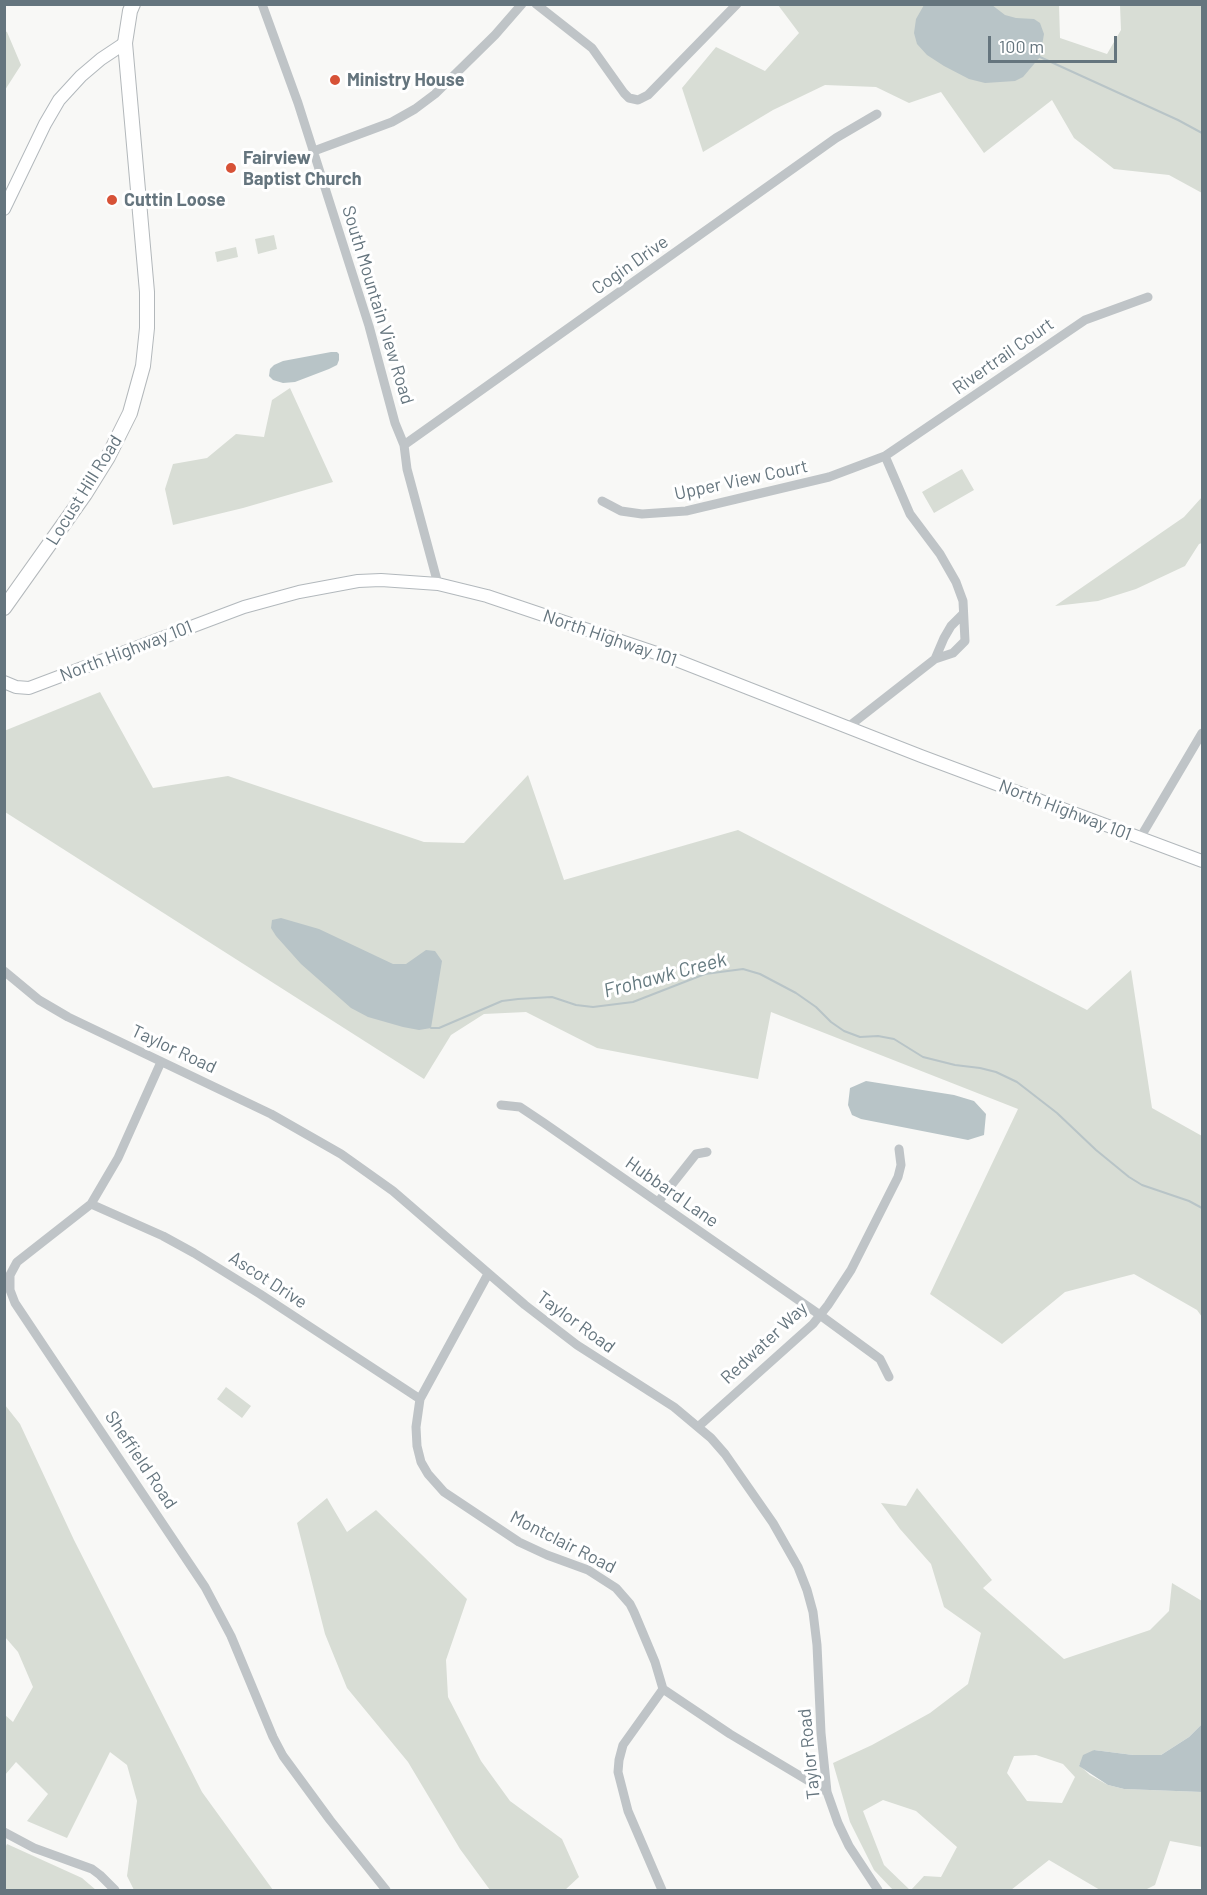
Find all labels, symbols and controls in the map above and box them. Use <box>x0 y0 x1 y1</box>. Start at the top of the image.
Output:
scale bar <box>991 24 1120 62</box>
text: 100 m <box>999 35 1044 57</box>
place label: Ministry House <box>347 69 465 91</box>
marker: Ministry House <box>328 73 342 87</box>
place label: Fairview Baptist Church <box>243 147 361 190</box>
marker: Fairview Baptist Church <box>224 161 238 175</box>
place label: Cuttin Loose <box>124 189 226 211</box>
marker: Cuttin Loose <box>105 193 119 207</box>
street label: South Mountain View Road <box>337 203 419 407</box>
street label: Cogin Drive <box>588 231 672 299</box>
street label: Rivertrail Court <box>948 313 1058 399</box>
street label: Locust Hill Road <box>41 431 127 549</box>
street label: Upper View Court <box>672 455 810 505</box>
street label: North Highway 101 <box>540 605 680 671</box>
street label: North Highway 101 <box>57 616 195 686</box>
street label: North Highway 101 <box>996 775 1134 845</box>
water label: Frohawk Creek <box>601 947 729 1003</box>
street label: Taylor Road <box>128 1020 220 1078</box>
street label: Hubbard Lane <box>621 1152 723 1232</box>
street label: Ascot Drive <box>225 1247 311 1313</box>
street label: Taylor Road <box>533 1286 619 1358</box>
street label: Redwater Way <box>716 1297 812 1389</box>
street label: Sheffield Road <box>100 1407 182 1513</box>
street label: Montclair Road <box>506 1506 620 1578</box>
street label: Taylor Road <box>793 1707 825 1801</box>

